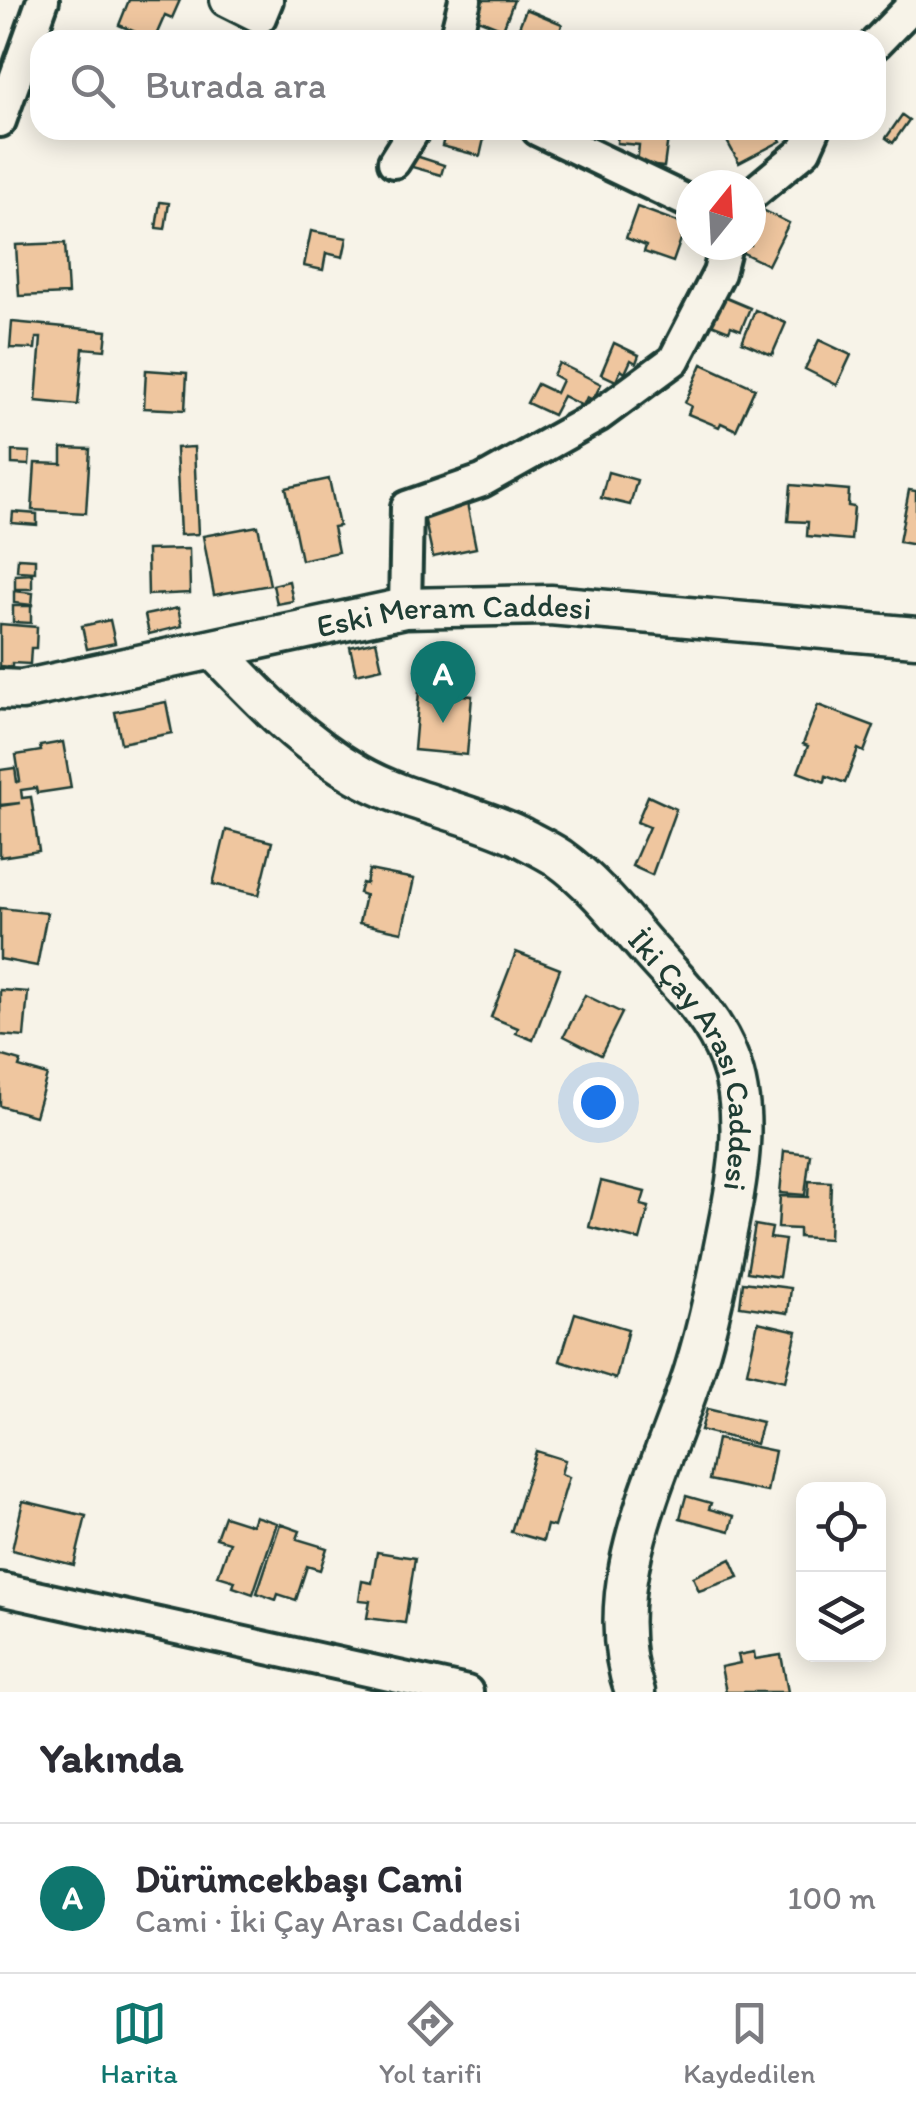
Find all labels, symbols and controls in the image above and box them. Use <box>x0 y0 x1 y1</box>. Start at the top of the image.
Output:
search box <box>30 30 886 140</box>
icon: search <box>65 58 120 113</box>
text: Burada ara <box>145 62 327 108</box>
north arrow <box>676 170 766 260</box>
street label: Eski Meram Caddesi <box>313 586 593 645</box>
pin: A <box>410 640 476 723</box>
street label: İki Çay Arası Caddesi <box>620 921 760 1194</box>
your location <box>573 1077 624 1128</box>
map controls <box>796 1482 886 1662</box>
button: locate <box>796 1482 886 1572</box>
button: layers <box>796 1572 886 1662</box>
text: Yakında <box>40 1732 183 1783</box>
text: Dürümcekbaşı Cami <box>135 1856 463 1902</box>
text: A <box>62 1879 83 1917</box>
text: 100 m <box>788 1879 876 1917</box>
text: Cami · İki Çay Arası Caddesi <box>135 1902 521 1940</box>
tab: Harita <box>101 1996 178 2090</box>
tab: Yol tarifi <box>379 1996 482 2090</box>
tab: Kaydedilen <box>683 1996 815 2090</box>

